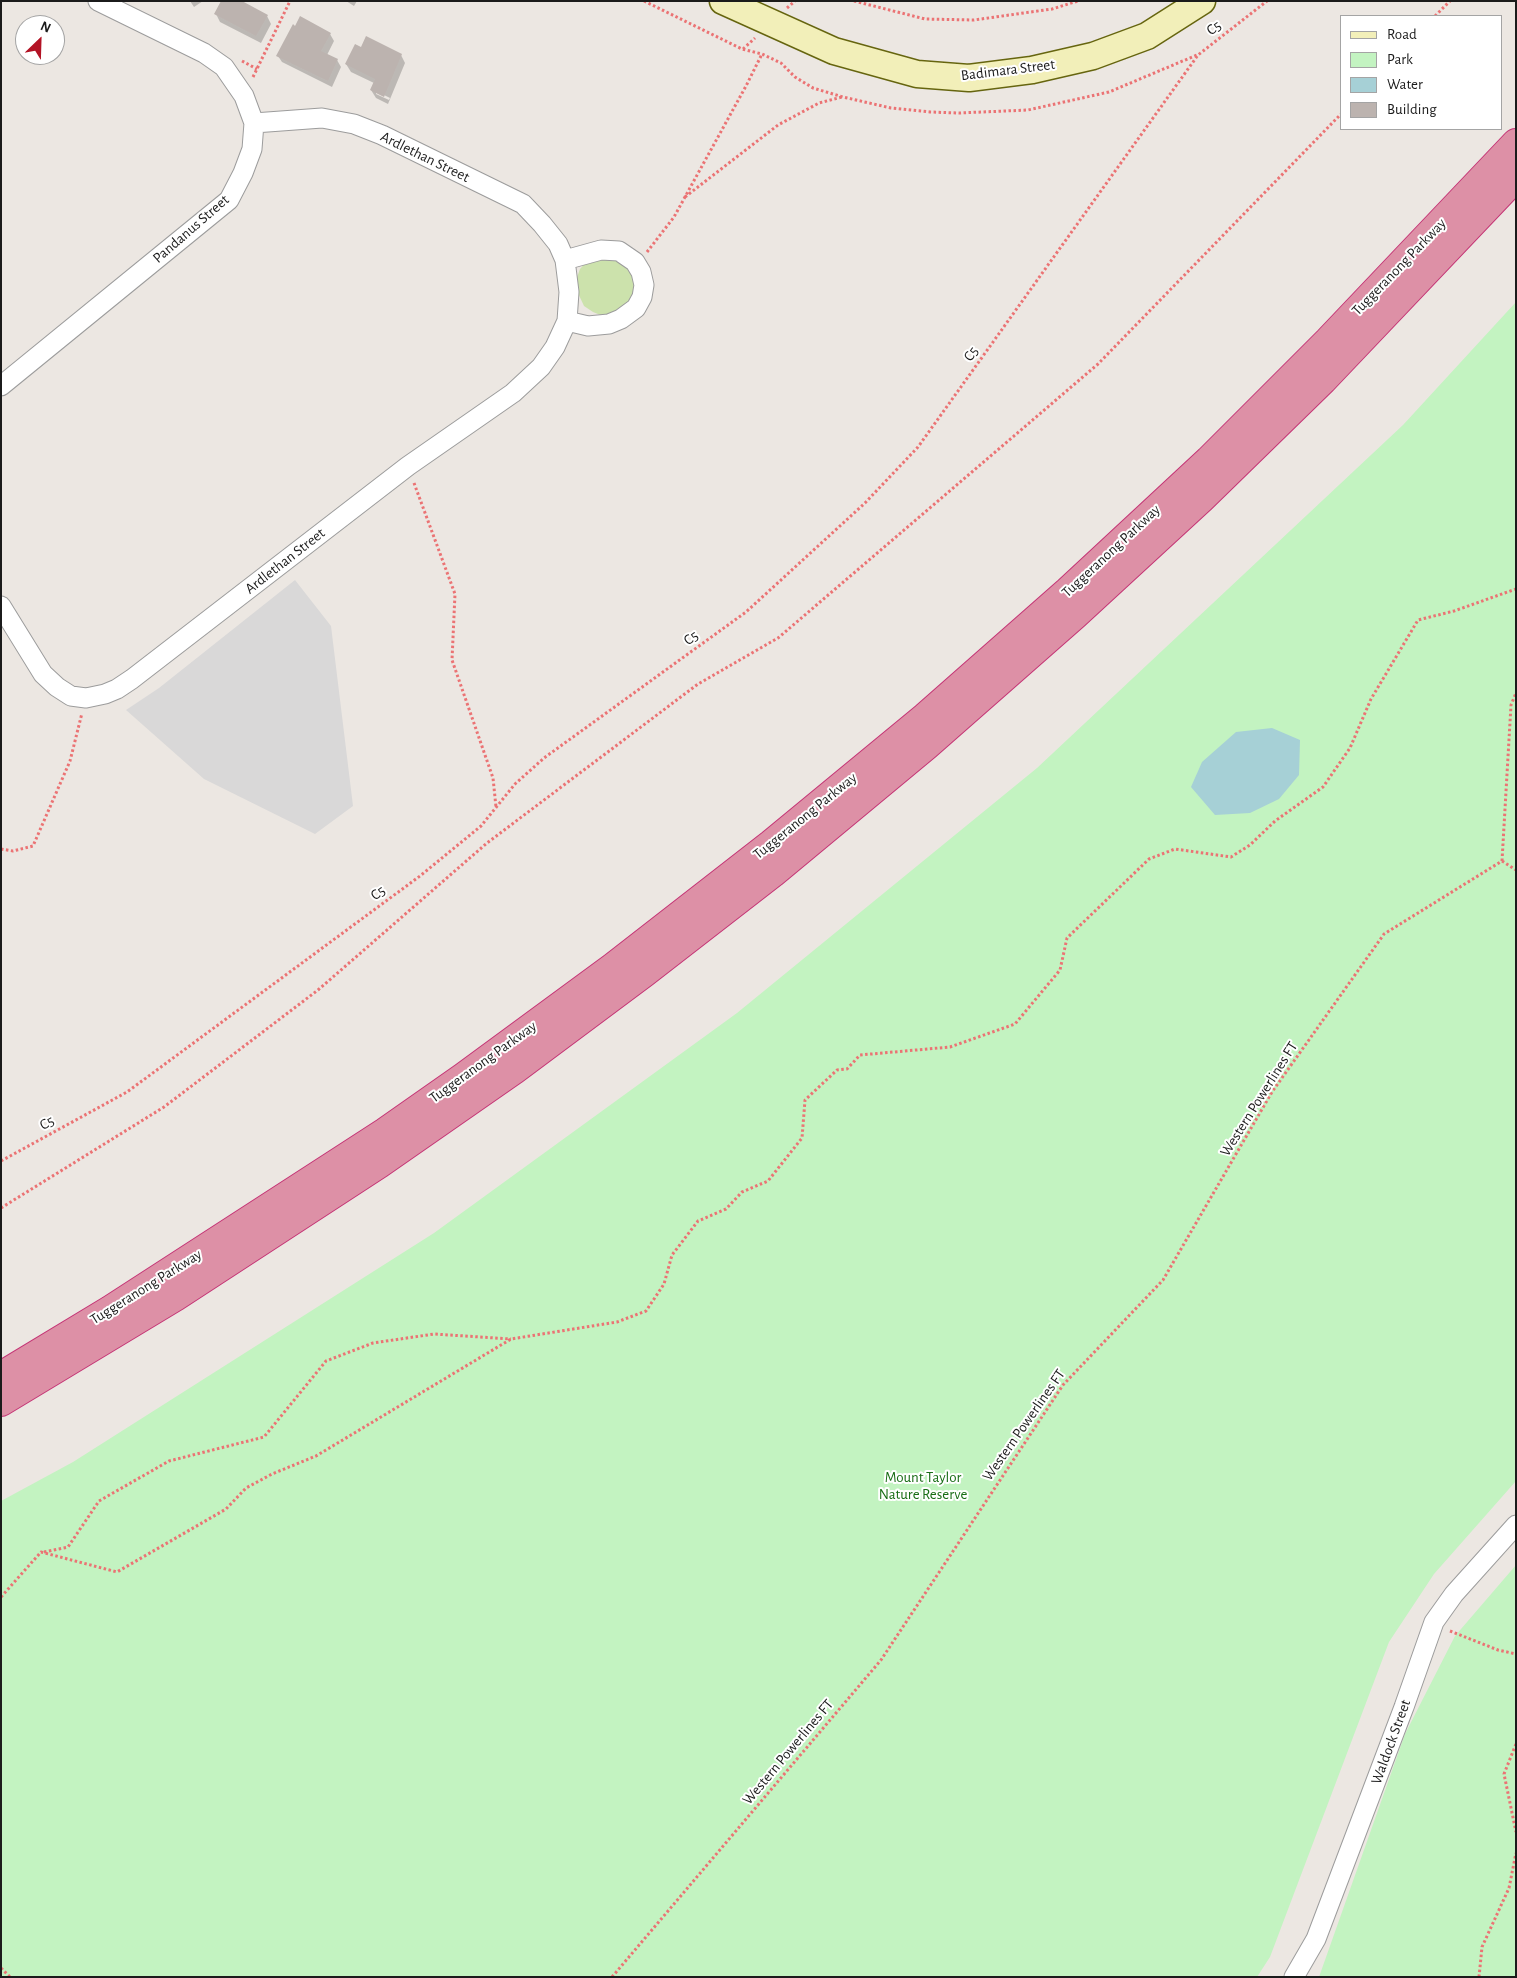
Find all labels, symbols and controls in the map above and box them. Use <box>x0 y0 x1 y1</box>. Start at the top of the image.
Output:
north arrow <box>15 15 65 65</box>
legend <box>1340 15 1502 130</box>
street label: C5 <box>1203 17 1225 39</box>
text: N <box>38 19 53 36</box>
text: Road <box>1387 27 1417 42</box>
text: Park <box>1387 52 1413 67</box>
street label: Badimara Street <box>960 55 1056 85</box>
text: Water <box>1387 77 1423 92</box>
text: Building <box>1387 102 1437 117</box>
street label: Ardlethan Street <box>378 128 472 186</box>
street label: Pandanus Street <box>149 191 233 267</box>
street label: Tuggeranong Parkway <box>1348 215 1450 319</box>
street label: C5 <box>960 343 982 365</box>
street label: Tuggeranong Parkway <box>1058 501 1164 601</box>
street label: Ardlethan Street <box>241 524 329 598</box>
street label: C5 <box>680 627 702 649</box>
street label: Tuggeranong Parkway <box>749 769 861 863</box>
street label: C5 <box>367 882 389 904</box>
street label: Tuggeranong Parkway <box>426 1017 540 1107</box>
street label: Western Powerlines FT <box>1216 1038 1302 1160</box>
street label: C5 <box>36 1112 58 1134</box>
street label: Tuggeranong Parkway <box>87 1245 205 1329</box>
street label: Western Powerlines FT <box>979 1366 1069 1484</box>
park label: Mount Taylor Nature Reserve <box>879 1468 967 1503</box>
street label: Western Powerlines FT <box>739 1696 837 1808</box>
street label: Waldock Street <box>1367 1697 1415 1787</box>

